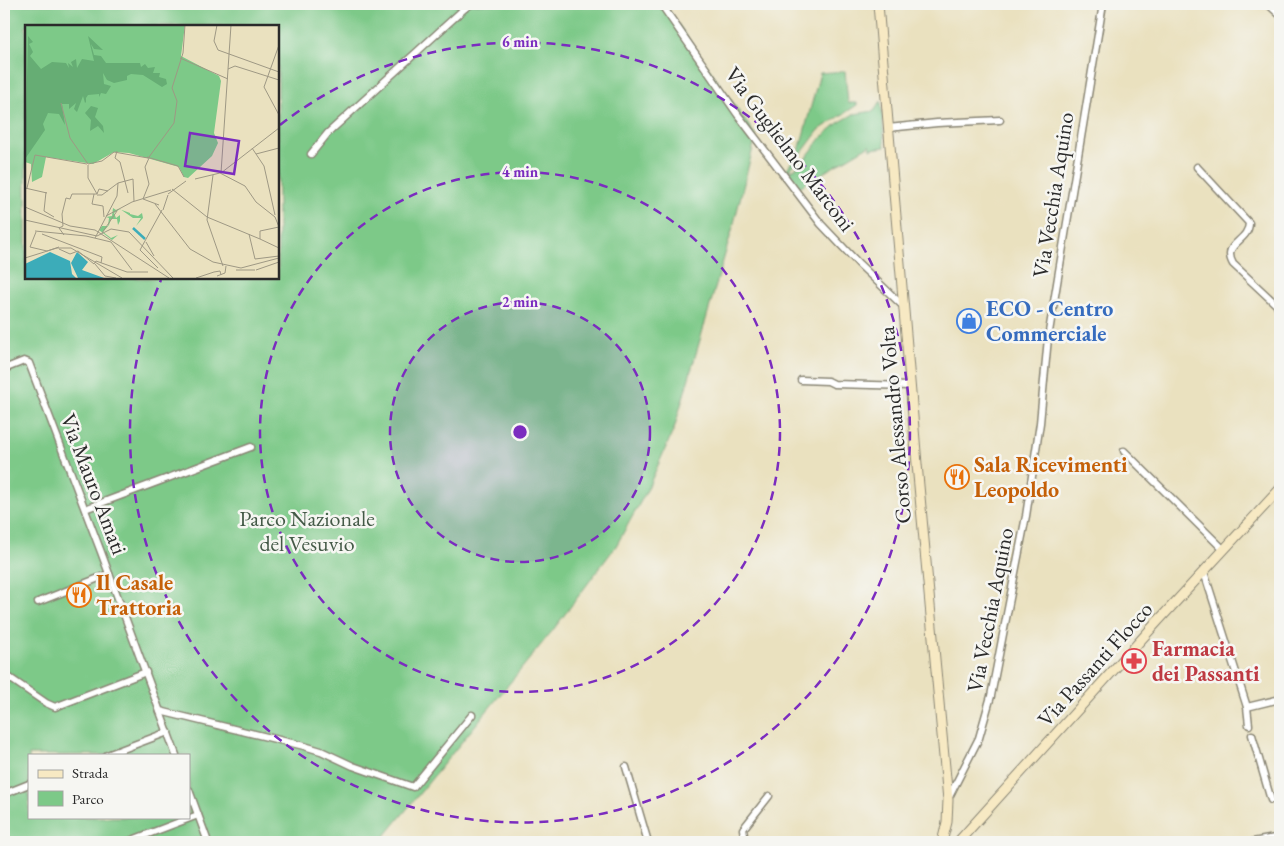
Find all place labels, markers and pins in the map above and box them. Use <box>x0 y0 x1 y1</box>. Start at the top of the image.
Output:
place label: ECO - Centro Commerciale <box>986 294 1113 348</box>
shop icon: ECO - Centro Commerciale <box>956 308 982 334</box>
centre of rings <box>511 423 529 441</box>
place label: Sala Ricevimenti Leopoldo <box>974 450 1128 504</box>
restaurant icon: Sala Ricevimenti Leopoldo <box>944 464 970 490</box>
place label: Il Casale Trattoria <box>96 568 182 622</box>
restaurant icon: Il Casale Trattoria <box>66 582 92 608</box>
place label: Farmacia dei Passanti <box>1152 634 1260 688</box>
pharmacy icon: Farmacia dei Passanti <box>1121 648 1147 674</box>

